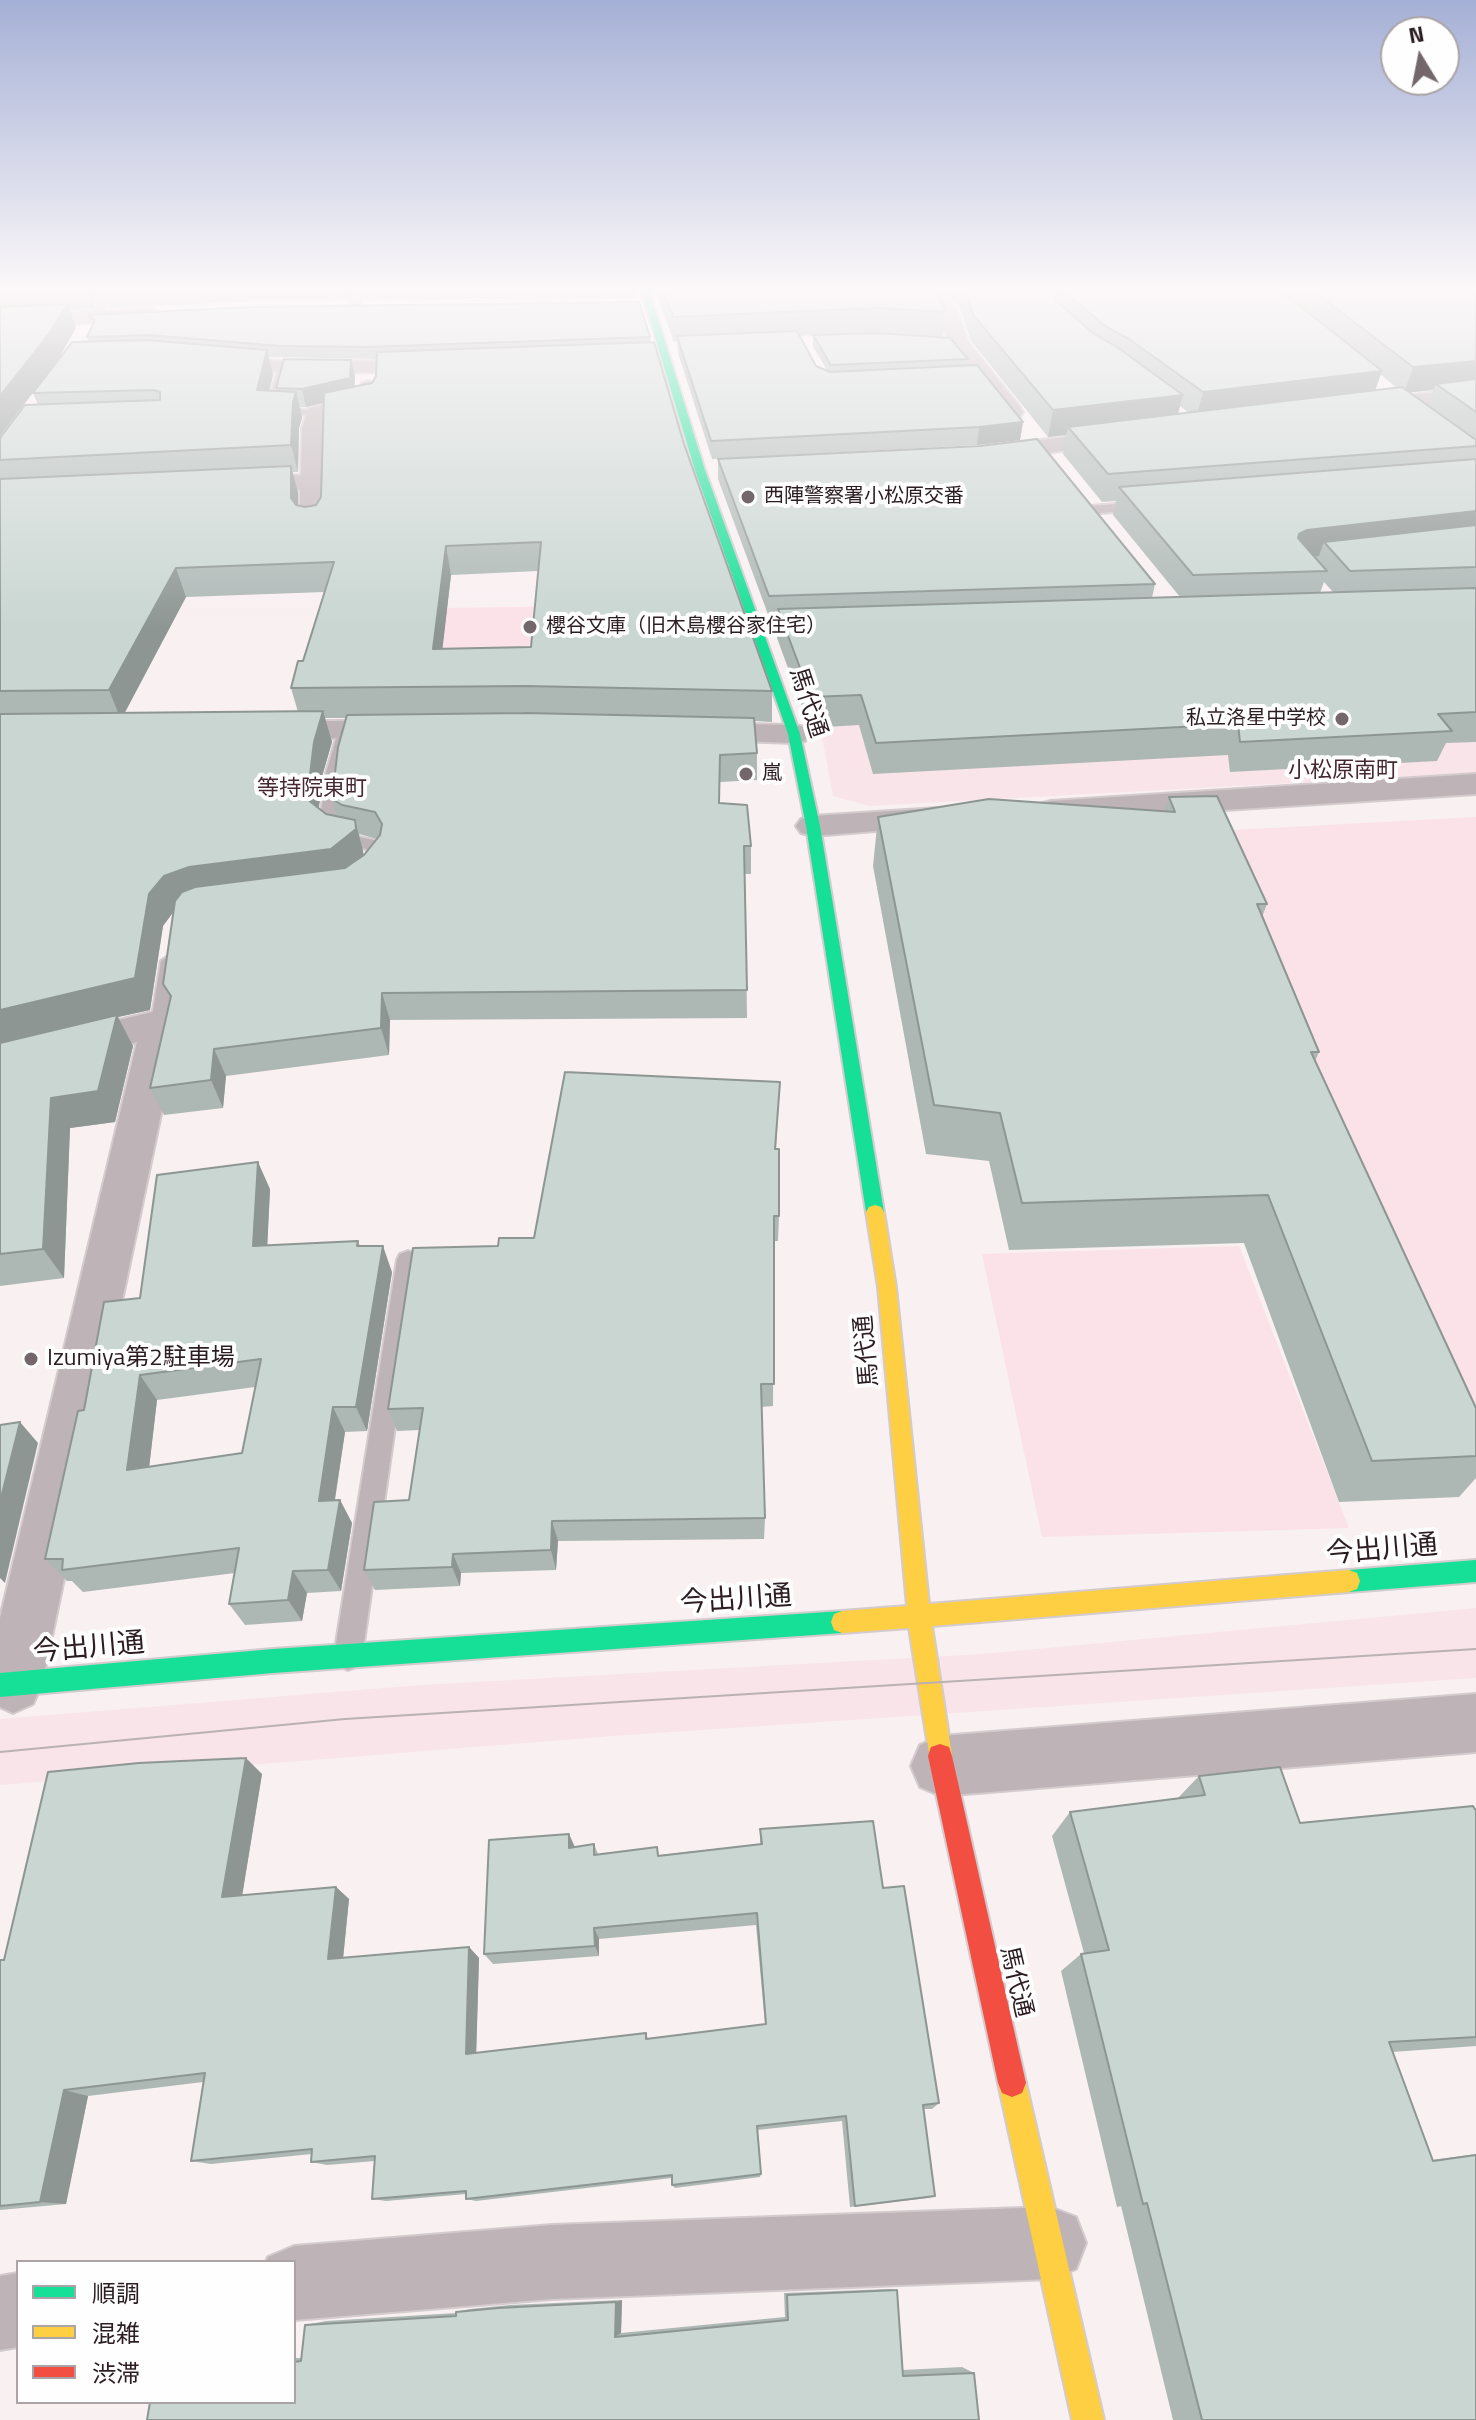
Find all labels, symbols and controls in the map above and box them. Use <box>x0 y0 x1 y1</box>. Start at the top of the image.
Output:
north arrow <box>1380 16 1460 96</box>
text: N <box>1406 16 1427 52</box>
place label: 西陣警察署小松原交番 <box>764 485 964 509</box>
marker: 西陣警察署小松原交番 <box>739 488 757 506</box>
place label: 櫻谷文庫（旧木島櫻谷家住宅） <box>546 615 826 639</box>
marker: 櫻谷文庫（旧木島櫻谷家住宅） <box>521 618 539 636</box>
street label: 馬代通 <box>782 664 832 742</box>
place label: 私立洛星中学校 <box>1186 707 1326 731</box>
marker: 私立洛星中学校 <box>1333 710 1351 728</box>
district label: 小松原南町 <box>1288 759 1398 785</box>
place label: 嵐 <box>762 762 782 786</box>
marker: 嵐 <box>737 765 755 783</box>
district label: 等持院東町 <box>257 777 367 803</box>
street label: 馬代通 <box>851 1314 885 1388</box>
place label: Izumiya第2駐車場 <box>47 1345 235 1373</box>
marker: Izumiya第2駐車場 <box>22 1350 40 1368</box>
street label: 今出川通 <box>1325 1529 1439 1573</box>
street label: 今出川通 <box>679 1580 793 1622</box>
street label: 今出川通 <box>32 1627 146 1671</box>
street label: 馬代通 <box>993 1944 1037 2020</box>
legend <box>16 2260 296 2404</box>
text: 順調 <box>92 2275 140 2311</box>
text: 混雑 <box>92 2315 140 2351</box>
text: 渋滞 <box>92 2355 140 2391</box>

